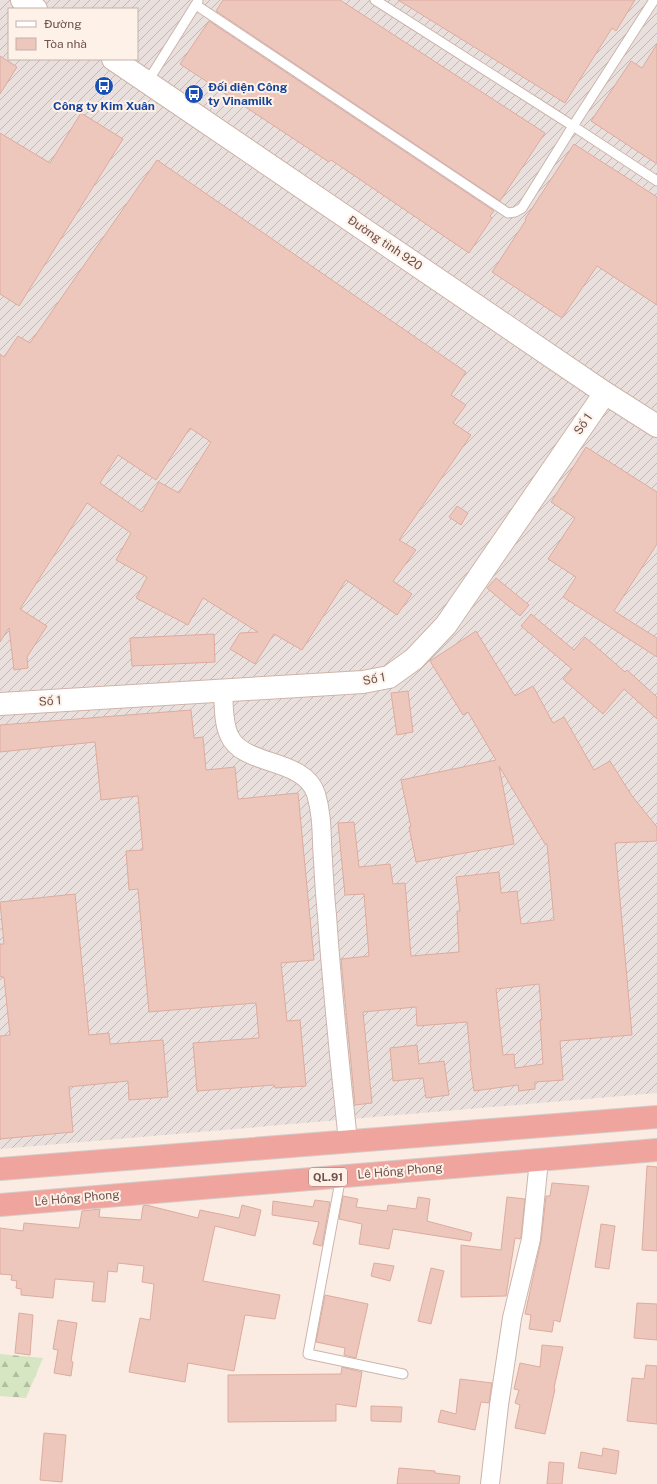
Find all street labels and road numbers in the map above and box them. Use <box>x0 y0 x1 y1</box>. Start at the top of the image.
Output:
street label: Đường tỉnh 920 <box>345 213 425 273</box>
street label: Số 1 <box>571 411 595 437</box>
street label: Số 1 <box>362 670 386 688</box>
street label: Số 1 <box>38 693 62 709</box>
street label: Lê Hồng Phong <box>357 1160 443 1182</box>
road number: QL.91 <box>309 1168 347 1186</box>
street label: Lê Hồng Phong <box>34 1187 120 1209</box>

